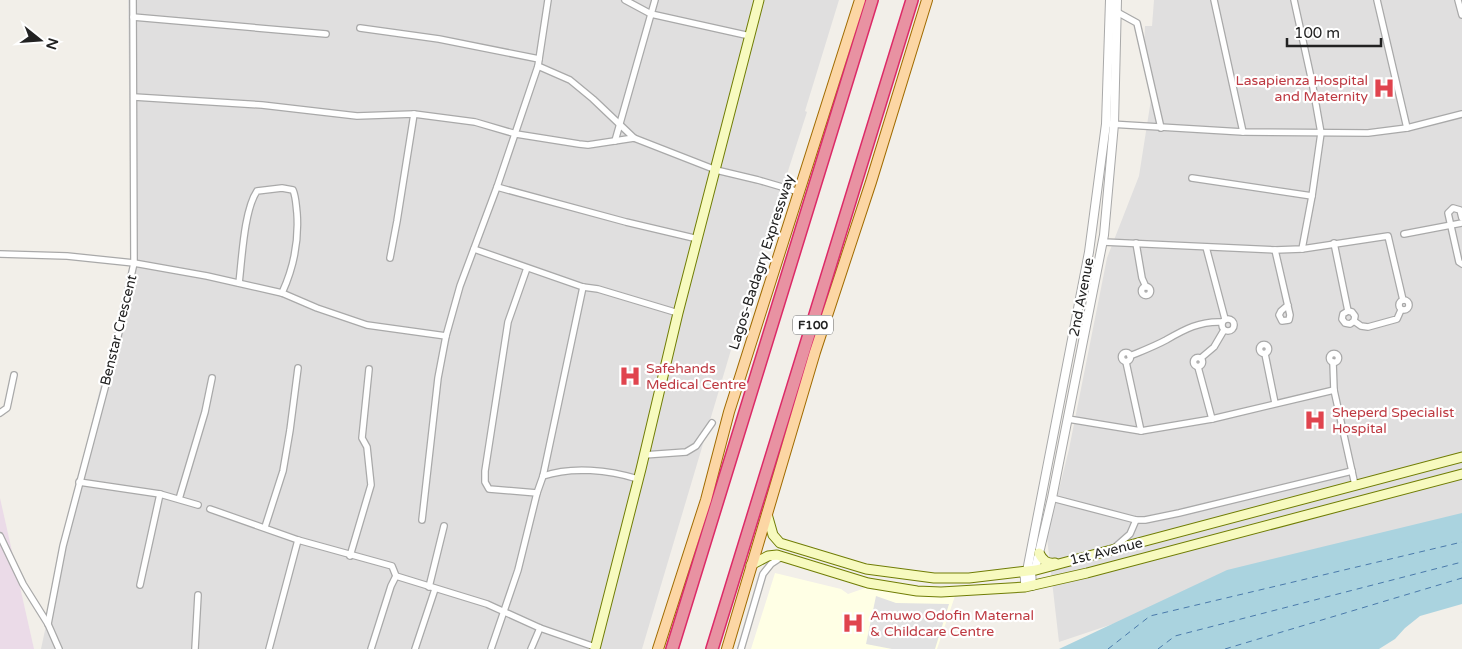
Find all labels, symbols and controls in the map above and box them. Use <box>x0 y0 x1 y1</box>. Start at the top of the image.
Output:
north arrow <box>15 15 65 65</box>
scale bar <box>1287 15 1381 47</box>
text: 100 m <box>1294 24 1340 42</box>
text: N <box>42 36 62 52</box>
place label: Lasapienza Hospital and Maternity <box>1236 72 1368 105</box>
hospital icon: Lasapienza Hospital and Maternity <box>1371 75 1397 101</box>
street label: Lagos-Badagry Expressway <box>725 172 798 352</box>
street label: 2nd Avenue <box>1066 256 1097 338</box>
street label: Benstar Crescent <box>97 272 141 387</box>
road number: F100 <box>793 316 833 334</box>
place label: Safehands Medical Centre <box>646 360 746 393</box>
hospital icon: Safehands Medical Centre <box>617 363 643 389</box>
place label: Sheperd Specialist Hospital <box>1332 404 1455 437</box>
hospital icon: Sheperd Specialist Hospital <box>1302 407 1328 433</box>
street label: 1st Avenue <box>1068 534 1144 569</box>
place label: Amuwo Odofin Maternal & Childcare Centre <box>870 607 1034 640</box>
hospital icon: Amuwo Odofin Maternal & Childcare Centre <box>840 610 866 636</box>

